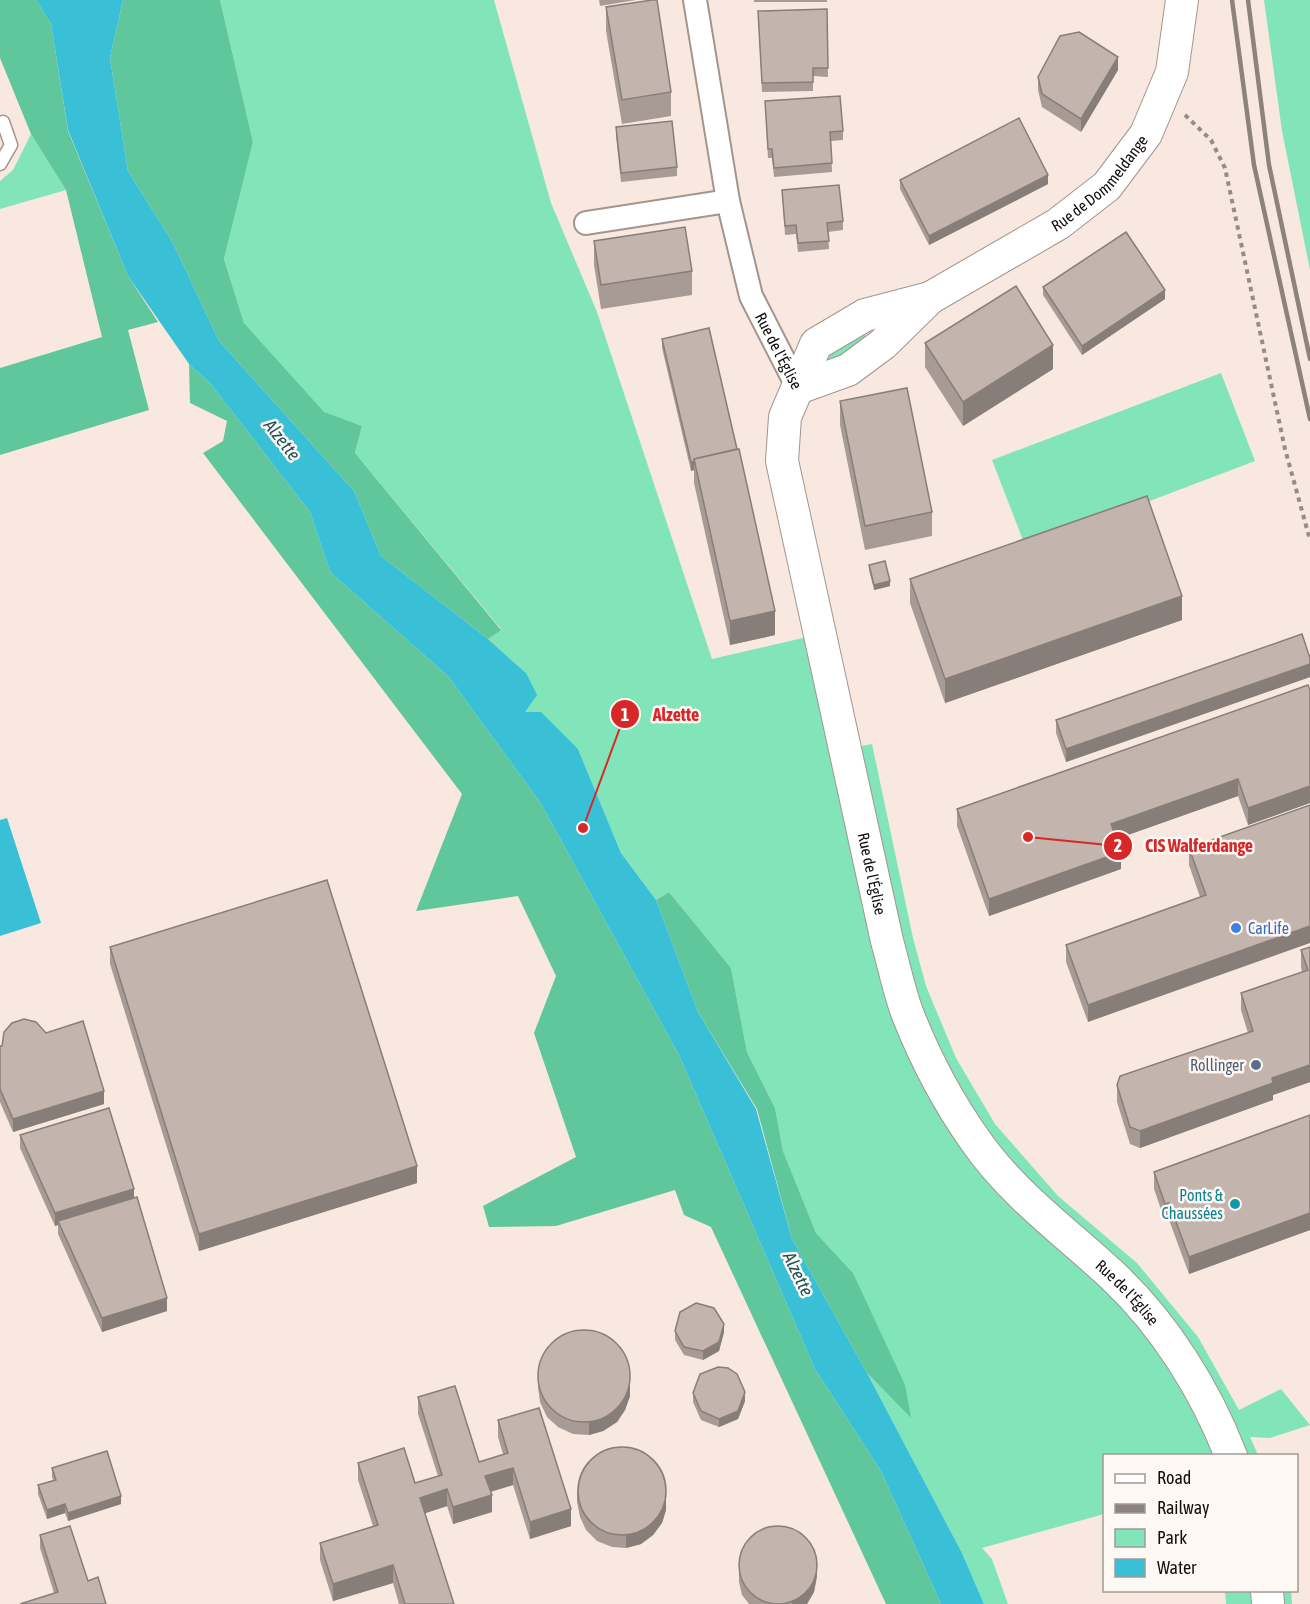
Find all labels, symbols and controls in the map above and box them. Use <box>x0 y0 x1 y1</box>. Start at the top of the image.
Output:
street label: Rue de Dommeldange <box>1048 131 1151 235</box>
street label: Rue de l'Église <box>752 309 806 392</box>
water label: Alzette <box>259 414 305 464</box>
callout: Alzette <box>610 696 711 732</box>
text: 1 <box>621 704 629 725</box>
text: Alzette <box>652 704 699 725</box>
callout: CIS Walferdange <box>1103 828 1265 864</box>
street label: Rue de l'Église <box>855 831 890 917</box>
text: 2 <box>1114 835 1122 856</box>
text: CIS Walferdange <box>1145 835 1253 856</box>
place label: CarLife <box>1248 919 1289 937</box>
marker: CarLife <box>1229 921 1243 935</box>
place label: Rollinger <box>1190 1056 1244 1075</box>
marker: Rollinger <box>1249 1058 1263 1072</box>
place label: Ponts & Chaussées <box>1161 1186 1224 1222</box>
marker: Ponts & Chaussées <box>1228 1197 1242 1211</box>
water label: Alzette <box>778 1247 818 1299</box>
street label: Rue de l'Église <box>1092 1256 1163 1329</box>
legend <box>1103 1454 1298 1592</box>
text: Road <box>1157 1467 1191 1488</box>
text: Railway <box>1157 1497 1209 1518</box>
text: Park <box>1157 1527 1187 1548</box>
text: Water <box>1157 1557 1197 1578</box>

